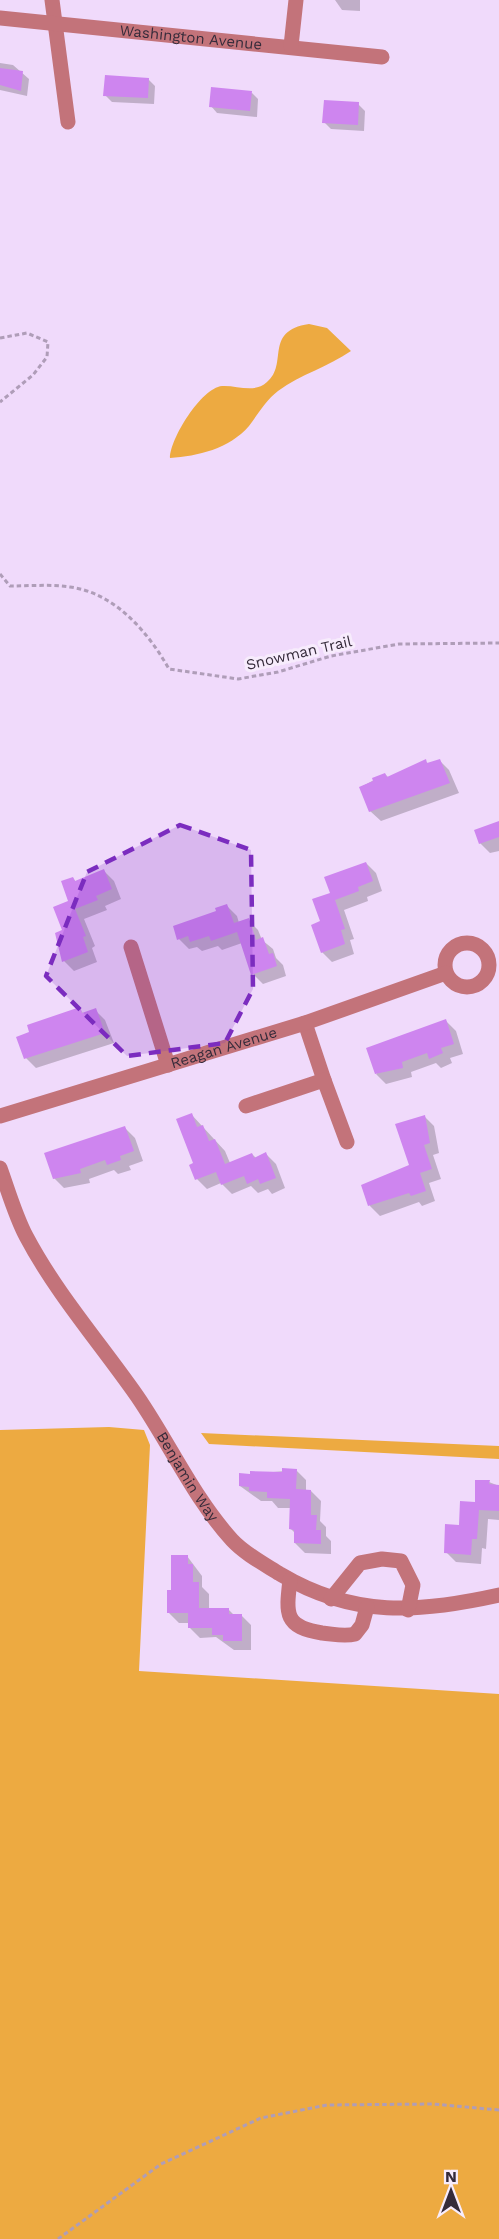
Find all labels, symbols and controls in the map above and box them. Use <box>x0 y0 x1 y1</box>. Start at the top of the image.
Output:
street label: Washington Avenue <box>119 21 263 54</box>
street label: Snowman Trail <box>244 632 354 674</box>
street label: Reagan Avenue <box>168 1023 279 1072</box>
street label: Benjamin Way <box>153 1429 223 1525</box>
north arrow <box>421 2161 481 2221</box>
text: N <box>445 2167 457 2186</box>

